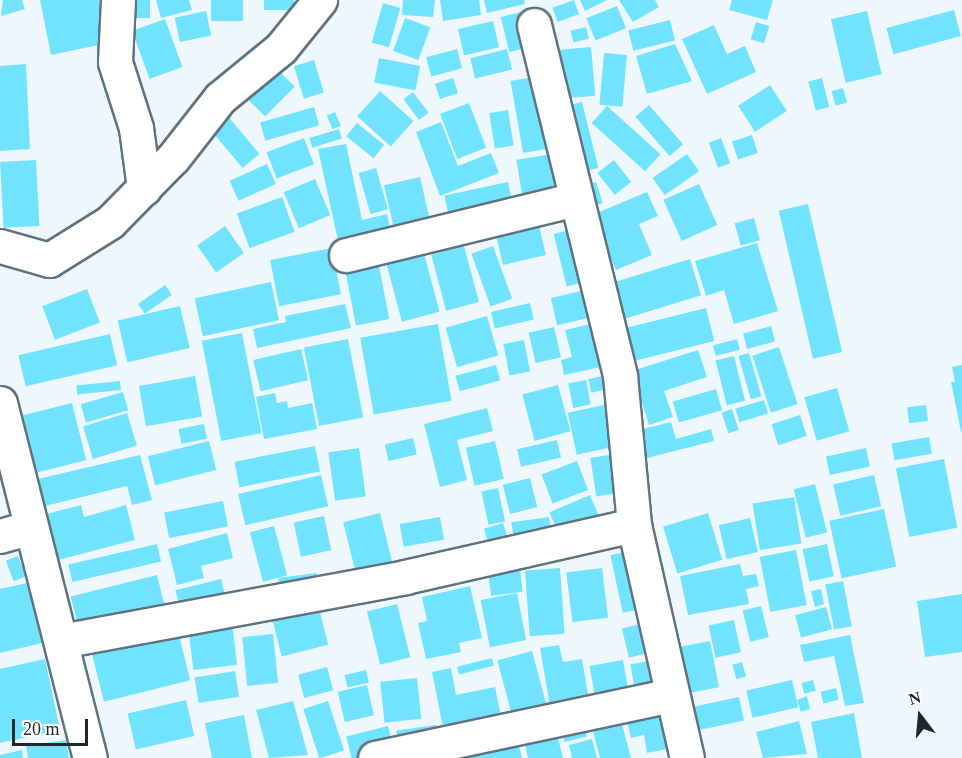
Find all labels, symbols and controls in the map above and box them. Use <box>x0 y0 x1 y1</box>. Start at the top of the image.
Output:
north arrow <box>890 686 950 746</box>
text: N <box>907 688 923 708</box>
scale bar <box>15 707 92 745</box>
text: 20 m <box>23 719 60 739</box>

